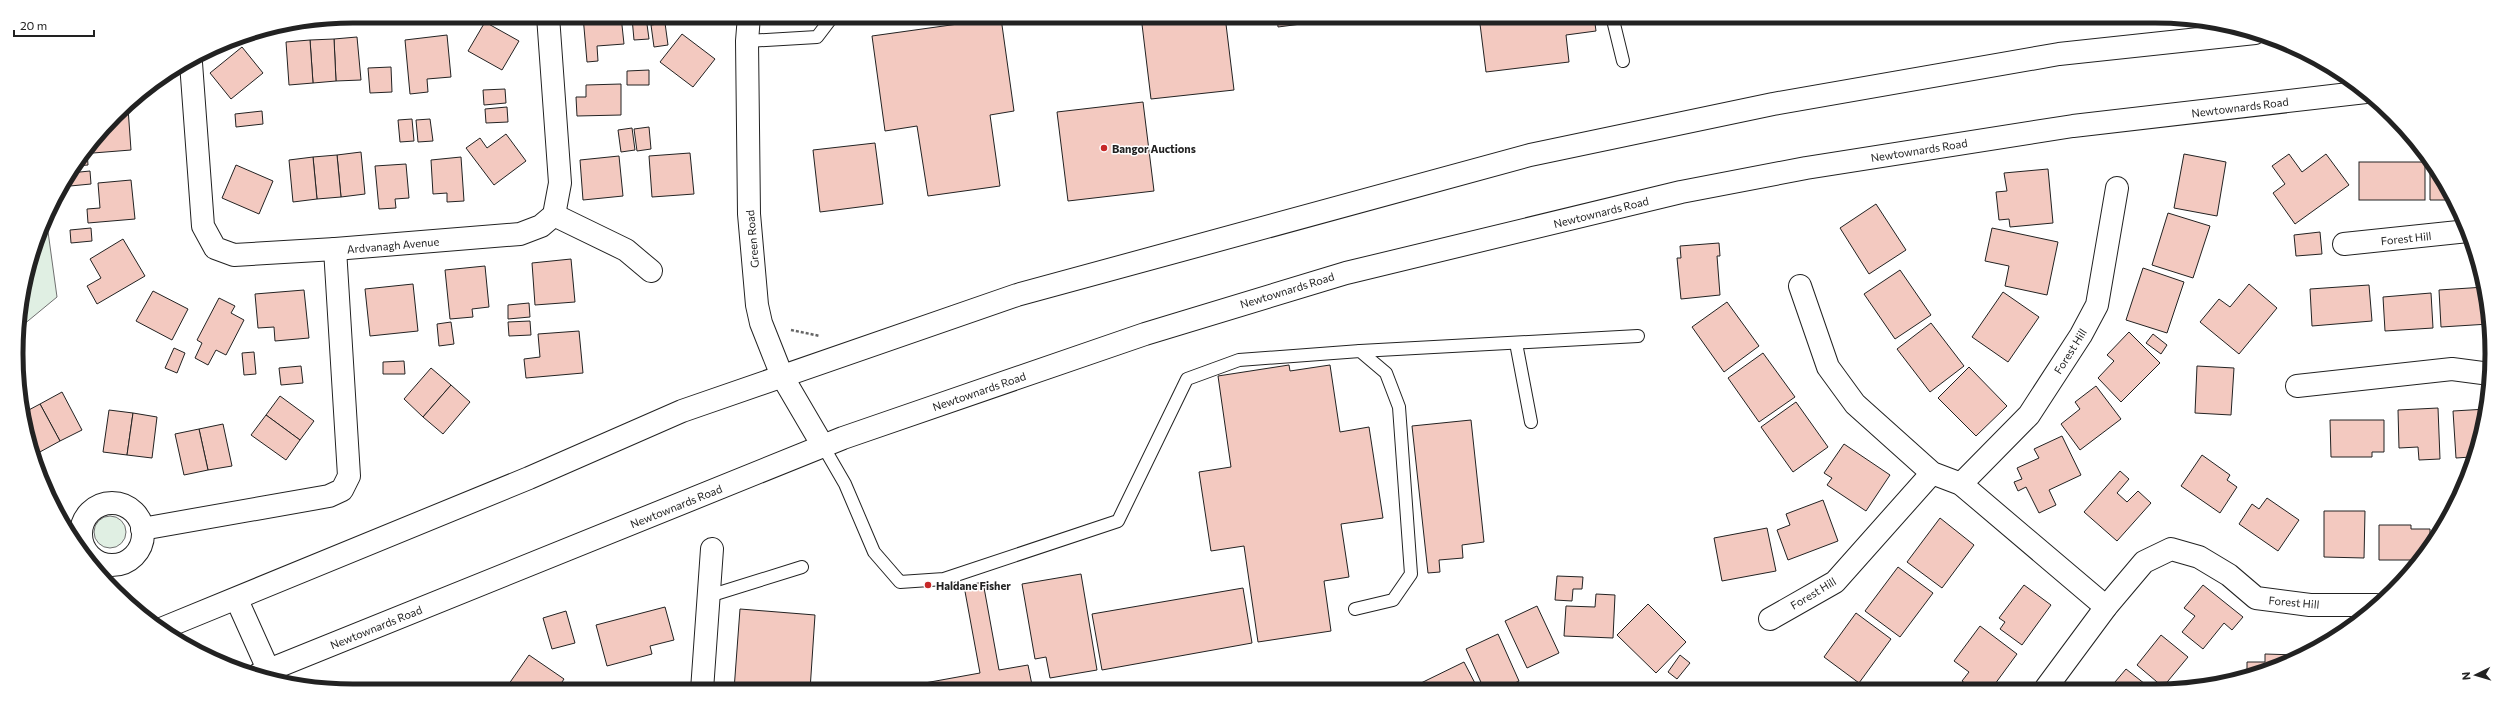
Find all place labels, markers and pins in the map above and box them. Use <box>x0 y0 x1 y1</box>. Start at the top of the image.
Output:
place label: Bangor Auctions <box>1112 142 1196 155</box>
marker: Bangor Auctions <box>1099 143 1109 153</box>
place label: Haldane Fisher <box>936 579 1011 592</box>
marker: Haldane Fisher <box>923 580 933 590</box>

